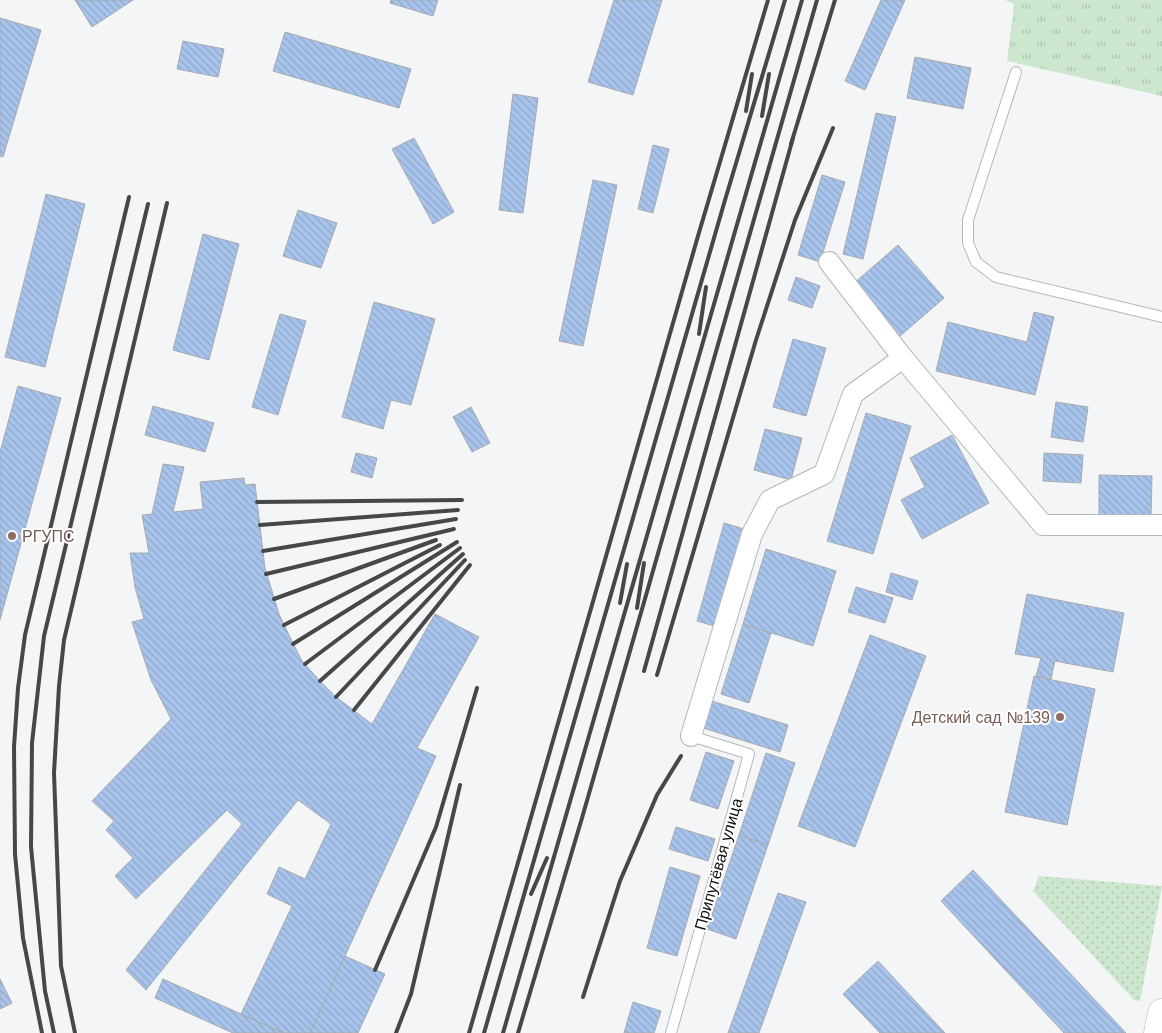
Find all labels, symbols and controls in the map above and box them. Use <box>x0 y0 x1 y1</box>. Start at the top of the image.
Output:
place label: РГУПС <box>22 528 75 545</box>
marker: РГУПС <box>6 530 18 542</box>
place label: Детский сад №139 <box>912 709 1050 726</box>
marker: Детский сад №139 <box>1054 711 1066 723</box>
street label: Припутёвая улица <box>691 796 745 932</box>

